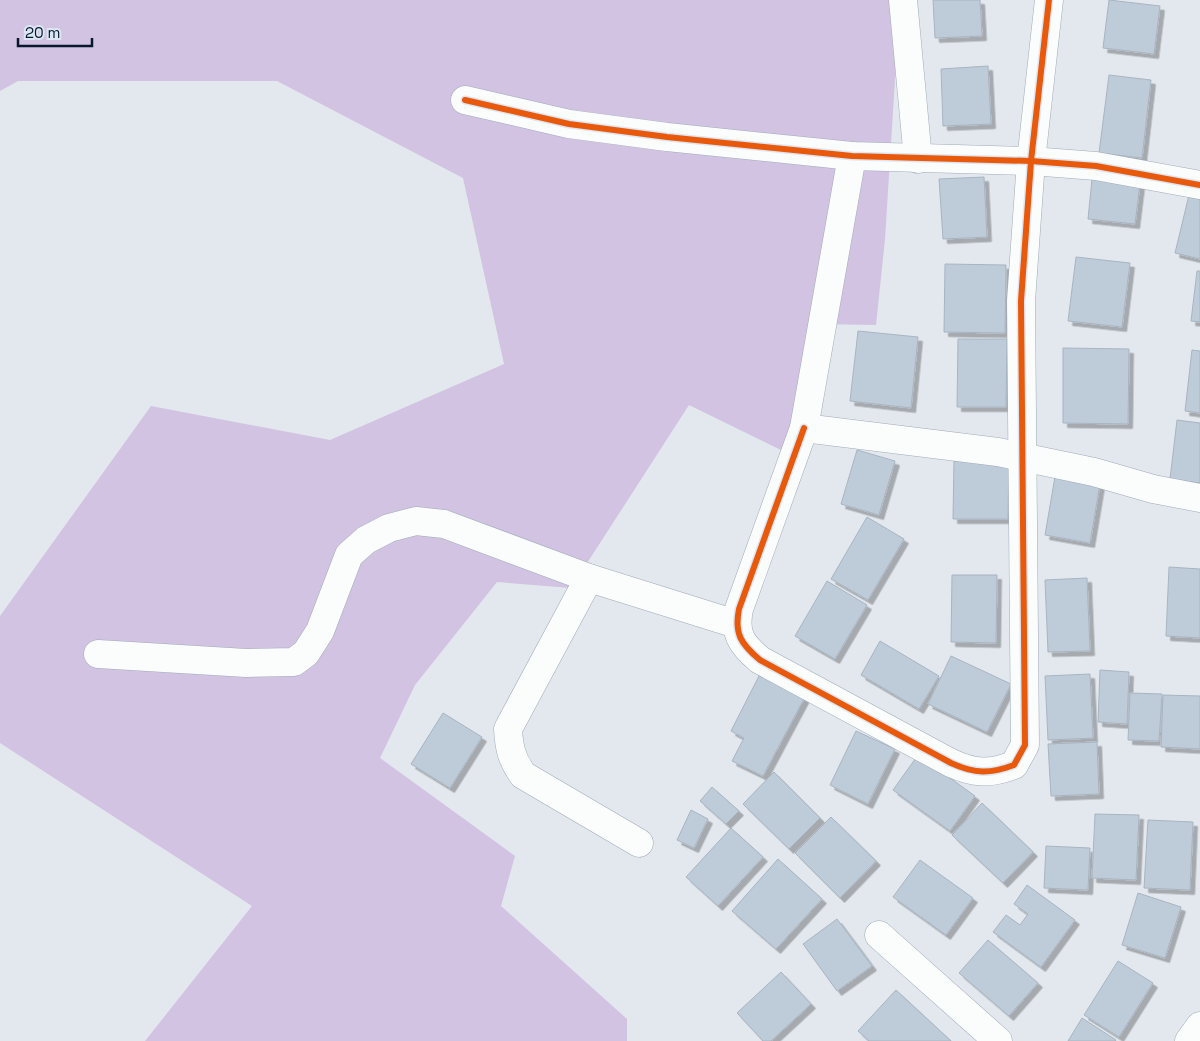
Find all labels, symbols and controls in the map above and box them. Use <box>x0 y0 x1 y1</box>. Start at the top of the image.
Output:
scale bar <box>18 15 91 47</box>
text: 20 m <box>25 23 60 42</box>

